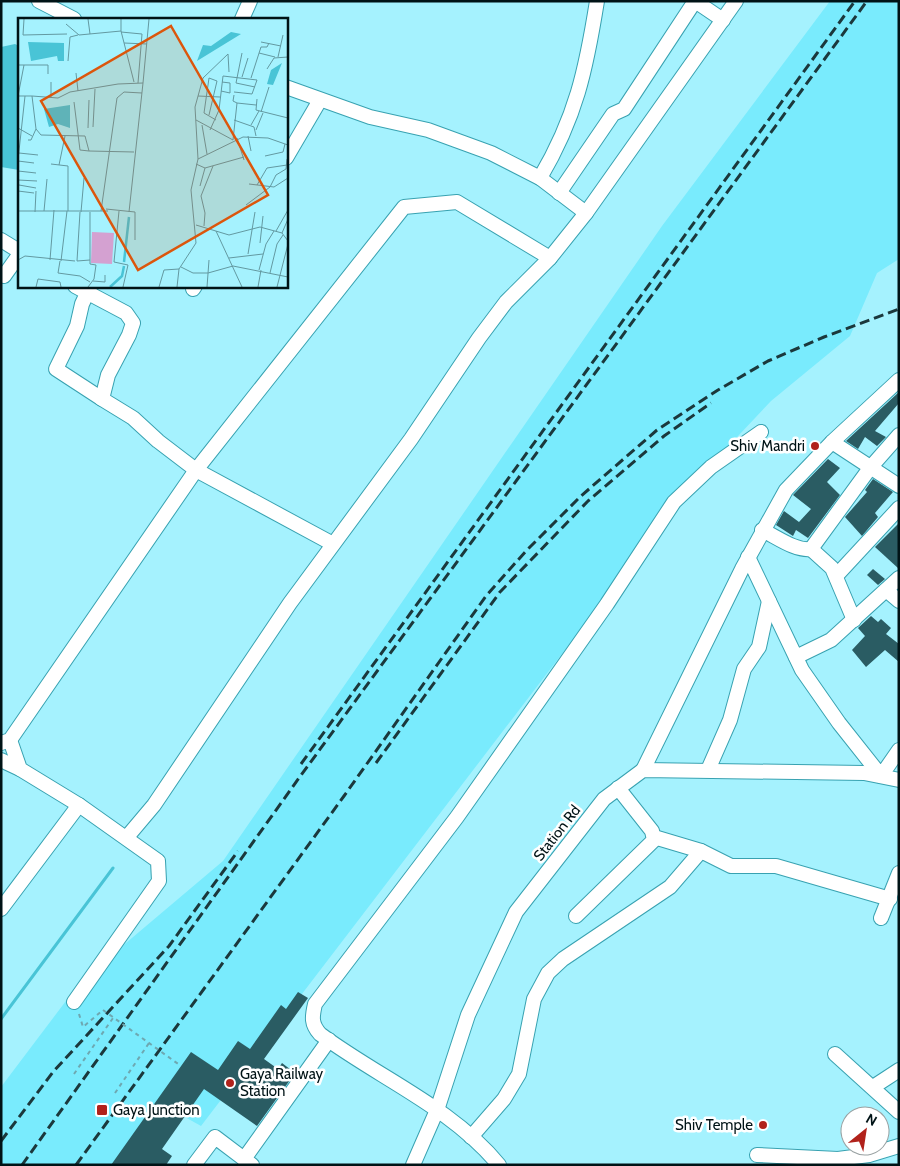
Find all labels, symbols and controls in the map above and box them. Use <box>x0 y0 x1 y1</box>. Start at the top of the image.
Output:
inset map <box>18 18 288 288</box>
place label: Shiv Mandri <box>730 437 805 455</box>
marker: Shiv Mandri <box>809 440 821 452</box>
street label: Station Rd <box>530 801 584 865</box>
place label: Gaya Railway Station <box>240 1065 324 1100</box>
marker: Gaya Railway Station <box>224 1077 236 1089</box>
place label: Gaya Junction <box>113 1101 200 1119</box>
marker: Gaya Junction <box>95 1103 109 1117</box>
north arrow <box>840 1106 890 1156</box>
text: N <box>863 1109 880 1130</box>
place label: Shiv Temple <box>675 1116 753 1134</box>
marker: Shiv Temple <box>757 1119 769 1131</box>

